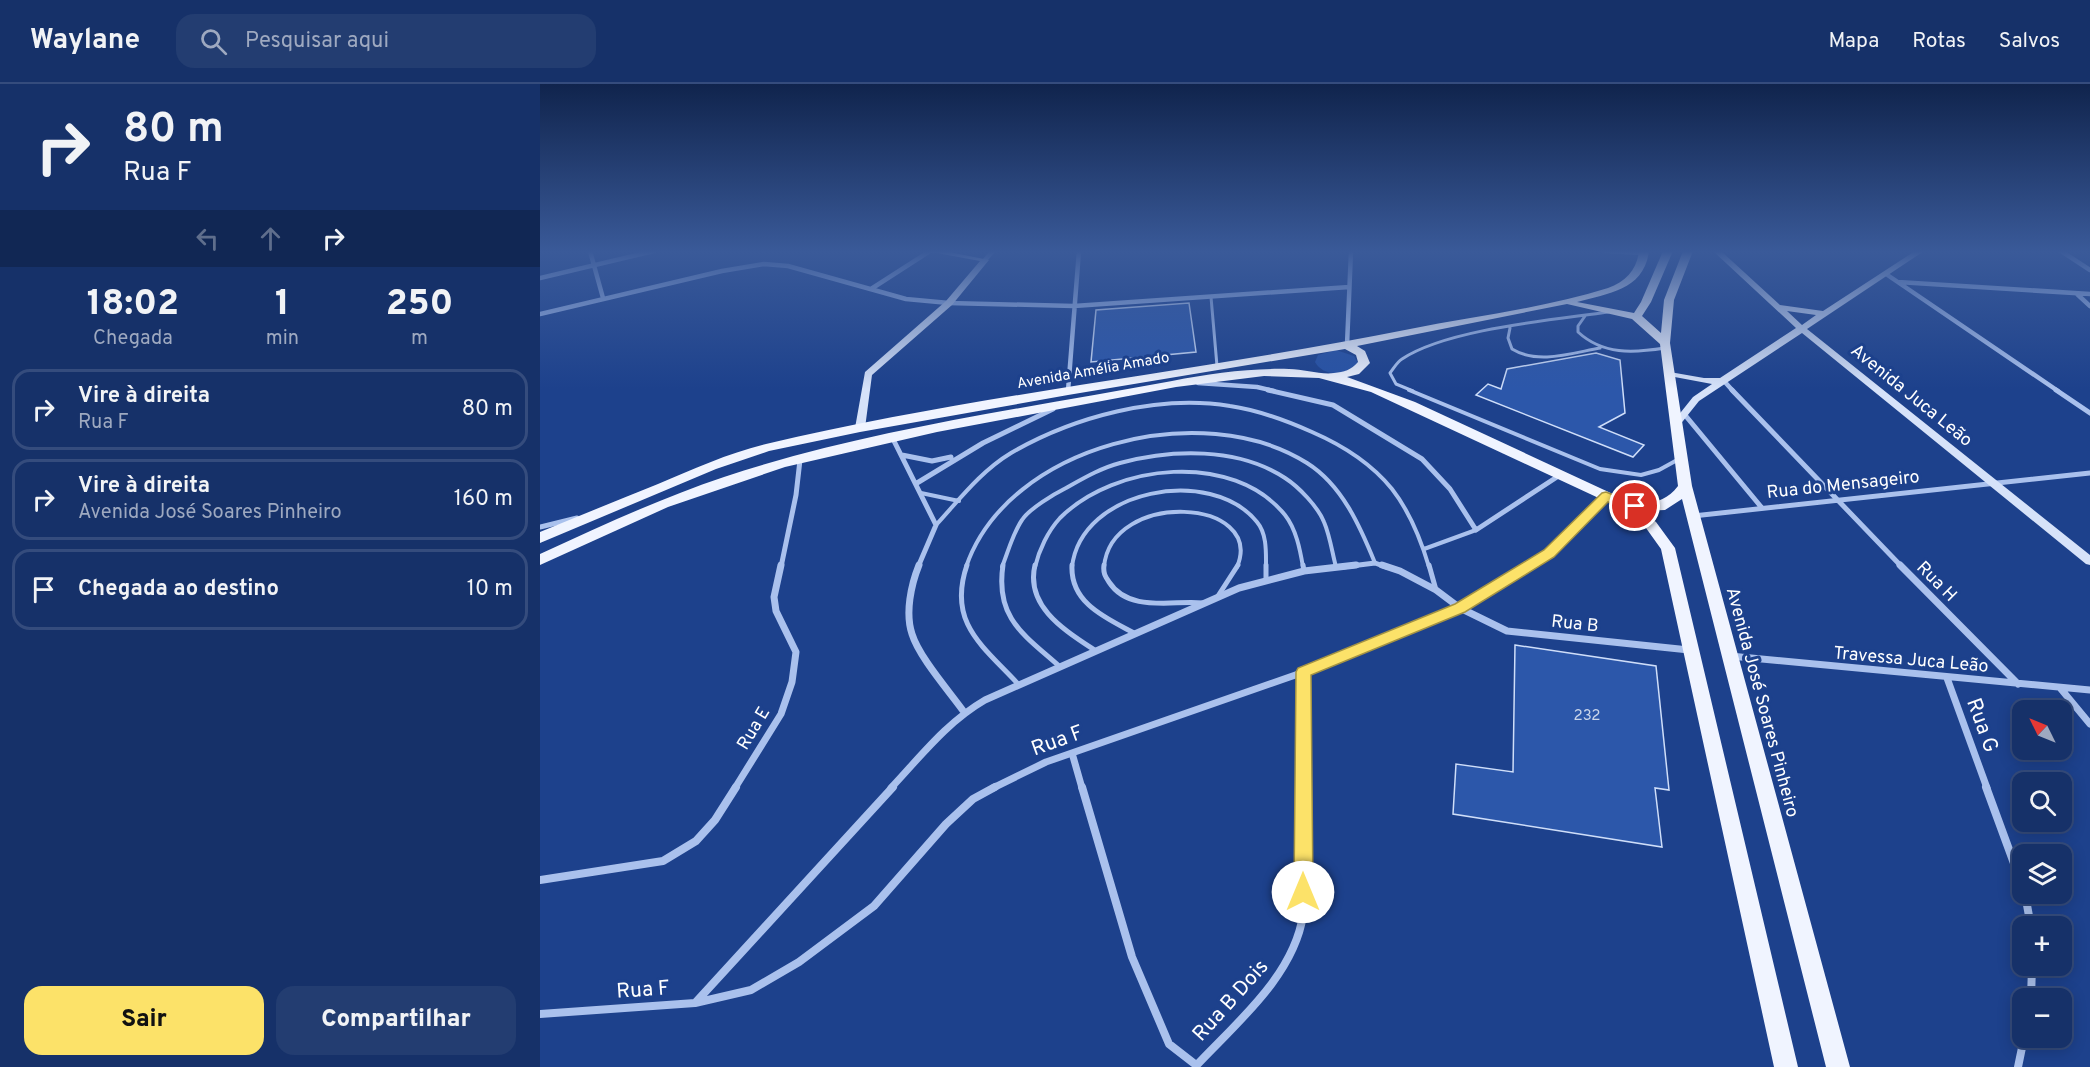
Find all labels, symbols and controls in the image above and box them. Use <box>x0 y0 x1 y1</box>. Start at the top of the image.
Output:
search box <box>176 14 596 68</box>
text: Waylane <box>30 23 140 59</box>
icon: search <box>197 25 230 58</box>
text: Pesquisar aqui <box>245 28 389 55</box>
text: Mapa <box>1829 28 1879 55</box>
text: Rotas <box>1912 28 1966 55</box>
text: Salvos <box>1999 28 2060 55</box>
text: 80 m <box>123 104 224 157</box>
icon: right <box>24 108 102 186</box>
text: Rua F <box>123 156 192 190</box>
icon: left <box>191 222 224 255</box>
icon: ahead <box>254 222 287 255</box>
icon: right <box>317 222 350 255</box>
text: 18:02 <box>87 282 179 328</box>
text: 1 <box>275 282 290 328</box>
text: 250 <box>386 282 453 328</box>
text: Chegada <box>93 326 173 352</box>
text: min <box>266 326 299 352</box>
text: m <box>411 326 428 352</box>
street label: Avenida Juca Leão <box>1845 340 1977 452</box>
street label: Avenida Amélia Amado <box>1016 349 1171 394</box>
text: Vire à direita <box>78 383 210 410</box>
icon: right <box>27 393 60 426</box>
text: 80 m <box>462 396 513 423</box>
text: Rua F <box>78 410 129 436</box>
street label: Rua do Mensageiro <box>1766 466 1921 505</box>
text: Vire à direita <box>78 473 210 500</box>
pin <box>1609 480 1660 531</box>
icon: right <box>27 483 60 516</box>
text: 160 m <box>454 486 513 513</box>
icon: arrive <box>1618 489 1651 522</box>
text: Avenida José Soares Pinheiro <box>78 500 342 526</box>
street label: Rua H <box>1911 557 1961 607</box>
icon: arrive <box>27 573 60 606</box>
text: Chegada ao destino <box>78 576 279 603</box>
text: 10 m <box>467 576 513 603</box>
street label: Avenida José Soares Pinheiro <box>1720 585 1803 820</box>
street label: Rua B <box>1550 611 1600 638</box>
street label: Travessa Juca Leão <box>1832 642 1989 679</box>
street label: Rua G <box>1959 695 2004 756</box>
north arrow <box>2012 700 2072 760</box>
map controls <box>2012 700 2072 1048</box>
street label: Rua E <box>732 703 776 755</box>
house number: 232 <box>1573 707 1601 726</box>
street label: Rua F <box>1028 720 1087 763</box>
button: search <box>2012 772 2072 832</box>
button: layers <box>2012 844 2072 904</box>
position arrow <box>1271 860 1335 924</box>
button: + <box>2012 916 2072 976</box>
street label: Rua B Dois <box>1187 954 1275 1048</box>
street label: Rua F <box>616 975 671 1006</box>
button: Sair <box>24 986 264 1055</box>
button: Compartilhar <box>276 986 516 1055</box>
button: − <box>2012 988 2072 1048</box>

